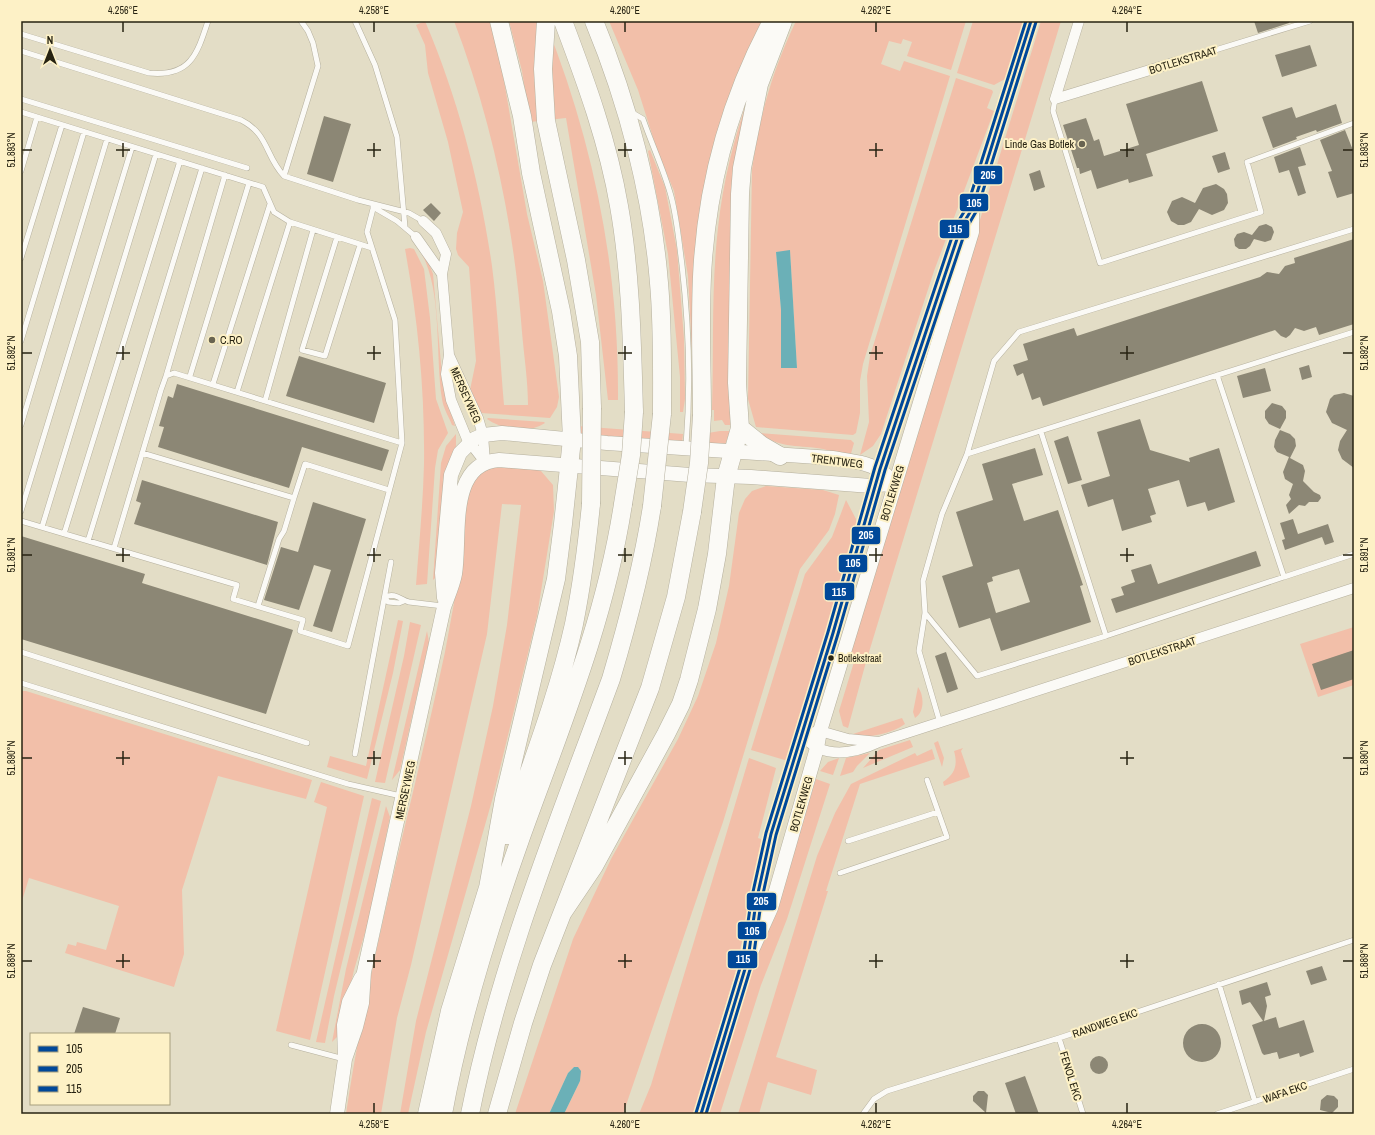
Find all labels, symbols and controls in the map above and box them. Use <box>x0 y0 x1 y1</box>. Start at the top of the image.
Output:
text: 4.256°E <box>108 4 138 17</box>
text: 4.258°E <box>359 4 389 17</box>
text: 4.260°E <box>610 4 640 17</box>
text: 4.262°E <box>861 4 891 17</box>
text: 4.264°E <box>1112 4 1142 17</box>
north arrow <box>30 30 70 70</box>
text: N <box>47 33 53 47</box>
street label: BOTLEKSTRAAT <box>1147 43 1219 77</box>
text: 51.893°N <box>5 132 18 168</box>
text: 51.893°N <box>1358 132 1371 168</box>
place label: Linde Gas Botlek <box>1005 137 1074 151</box>
marker: Linde Gas Botlek <box>1077 139 1087 149</box>
line badge: 205 <box>973 165 1003 185</box>
text: 205 <box>980 168 996 182</box>
line badge: 105 <box>959 193 989 212</box>
text: 105 <box>966 196 982 210</box>
line badge: 115 <box>939 219 970 239</box>
text: 115 <box>948 222 962 236</box>
place label: C.RO <box>220 333 243 347</box>
text: 51.892°N <box>5 335 18 371</box>
marker: C.RO <box>207 335 217 345</box>
text: 51.892°N <box>1358 335 1371 371</box>
street label: MERSEYWEG <box>447 365 485 425</box>
street label: TRENTWEG <box>811 451 863 471</box>
street label: BOTLEKWEG <box>877 464 907 522</box>
line badge: 205 <box>851 526 881 545</box>
text: 205 <box>858 528 874 542</box>
text: 51.891°N <box>5 537 18 573</box>
text: 51.891°N <box>1358 537 1371 573</box>
line badge: 105 <box>838 554 868 573</box>
text: 105 <box>845 556 861 570</box>
line badge: 115 <box>824 582 855 601</box>
text: 115 <box>832 585 846 599</box>
street label: BOTLEKSTRAAT <box>1126 633 1198 669</box>
place label: Botlekstraat <box>838 652 882 665</box>
marker: Botlekstraat <box>826 653 836 663</box>
text: 51.890°N <box>5 740 18 776</box>
text: 51.890°N <box>1358 740 1371 776</box>
street label: MERSEYWEG <box>392 759 418 821</box>
street label: BOTLEKWEG <box>786 775 816 833</box>
line badge: 205 <box>746 892 777 911</box>
text: 205 <box>753 894 769 908</box>
line badge: 105 <box>737 921 767 940</box>
text: 105 <box>744 924 760 938</box>
text: 51.889°N <box>5 943 18 979</box>
text: 51.889°N <box>1358 943 1371 979</box>
line badge: 115 <box>727 950 758 969</box>
text: 115 <box>736 952 750 966</box>
street label: RANDWEG EKC <box>1070 1005 1140 1041</box>
legend <box>30 1033 170 1105</box>
text: 105 <box>66 1041 83 1057</box>
street label: FENOL EKC <box>1057 1050 1085 1103</box>
text: 205 <box>66 1061 83 1077</box>
street label: WAFA EKC <box>1261 1078 1309 1106</box>
text: 115 <box>66 1081 82 1097</box>
text: 4.258°E <box>359 1118 389 1131</box>
text: 4.260°E <box>610 1118 640 1131</box>
text: 4.262°E <box>861 1118 891 1131</box>
text: 4.264°E <box>1112 1118 1142 1131</box>

